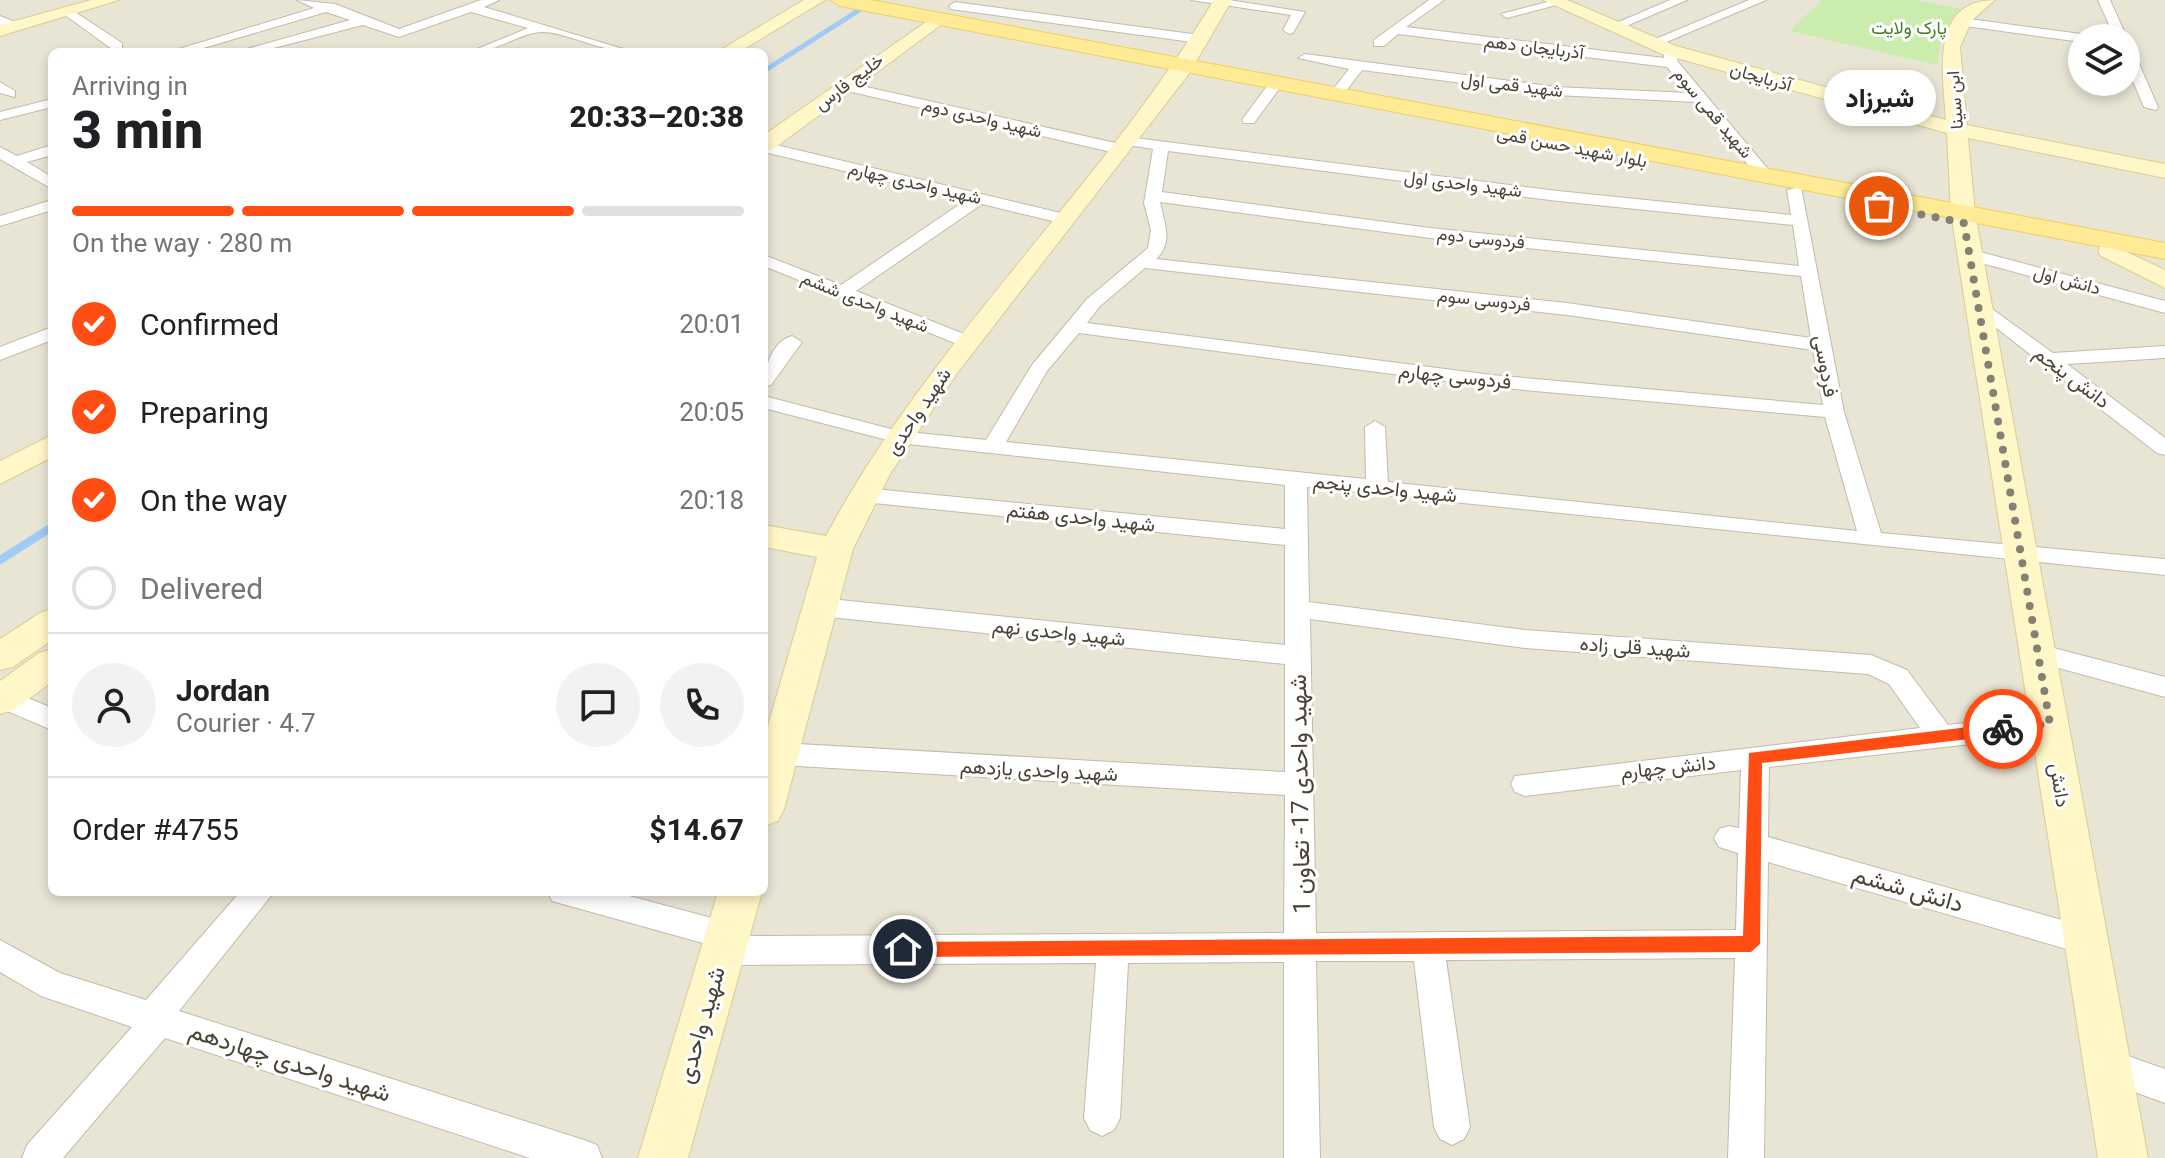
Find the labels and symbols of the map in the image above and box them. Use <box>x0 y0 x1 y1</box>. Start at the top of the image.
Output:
park label: پارک ولایت <box>1871 17 1947 40</box>
street label: آذربایجان دهم <box>1483 30 1587 65</box>
street label: خلیج فارس <box>810 49 889 116</box>
street label: آذربایجان <box>1728 58 1796 97</box>
street label: شهید قمی سوم <box>1668 63 1757 163</box>
street label: شهید قمی اول <box>1460 68 1564 102</box>
callout: شیرزاد <box>1823 70 1935 126</box>
street label: ابن سینا <box>1942 70 1968 130</box>
street label: شهید واحدی دوم <box>920 94 1044 143</box>
street label: بلوار شهید حسن قمی <box>1495 122 1649 172</box>
street label: شهید واحدی چهارم <box>846 157 984 210</box>
street label: شهید واحدی اول <box>1403 166 1523 202</box>
pin <box>1845 172 1913 240</box>
street label: فردوسی دوم <box>1436 222 1526 255</box>
street label: دانش اول <box>2031 261 2103 299</box>
street label: شهید واحدی ششم <box>798 266 932 339</box>
street label: فردوسی سوم <box>1436 284 1532 317</box>
street label: فردوسی <box>1808 333 1843 399</box>
street label: دانش پنجم <box>2028 341 2115 415</box>
street label: فردوسی چهارم <box>1397 358 1513 396</box>
street label: شهید واحدی <box>880 363 957 460</box>
street label: شهید واحدی پنجم <box>1312 469 1458 509</box>
street label: شهید واحدی هفتم <box>1006 497 1156 538</box>
street label: شهید واحدی نهم <box>991 613 1127 652</box>
street label: شهید قلی زاده <box>1579 631 1691 664</box>
street label: شهید واحدی 17- تعاون 1 <box>1284 674 1317 914</box>
courier <box>1963 689 2043 769</box>
street label: دانش چهارم <box>1619 750 1717 786</box>
street label: شهید واحدی یازدهم <box>959 754 1119 787</box>
street label: دانش <box>2044 761 2076 809</box>
street label: دانش ششم <box>1849 860 1967 920</box>
pin <box>869 915 937 983</box>
street label: شهید واحدی <box>671 963 732 1087</box>
street label: شهید واحدی چهاردهم <box>185 1016 394 1110</box>

